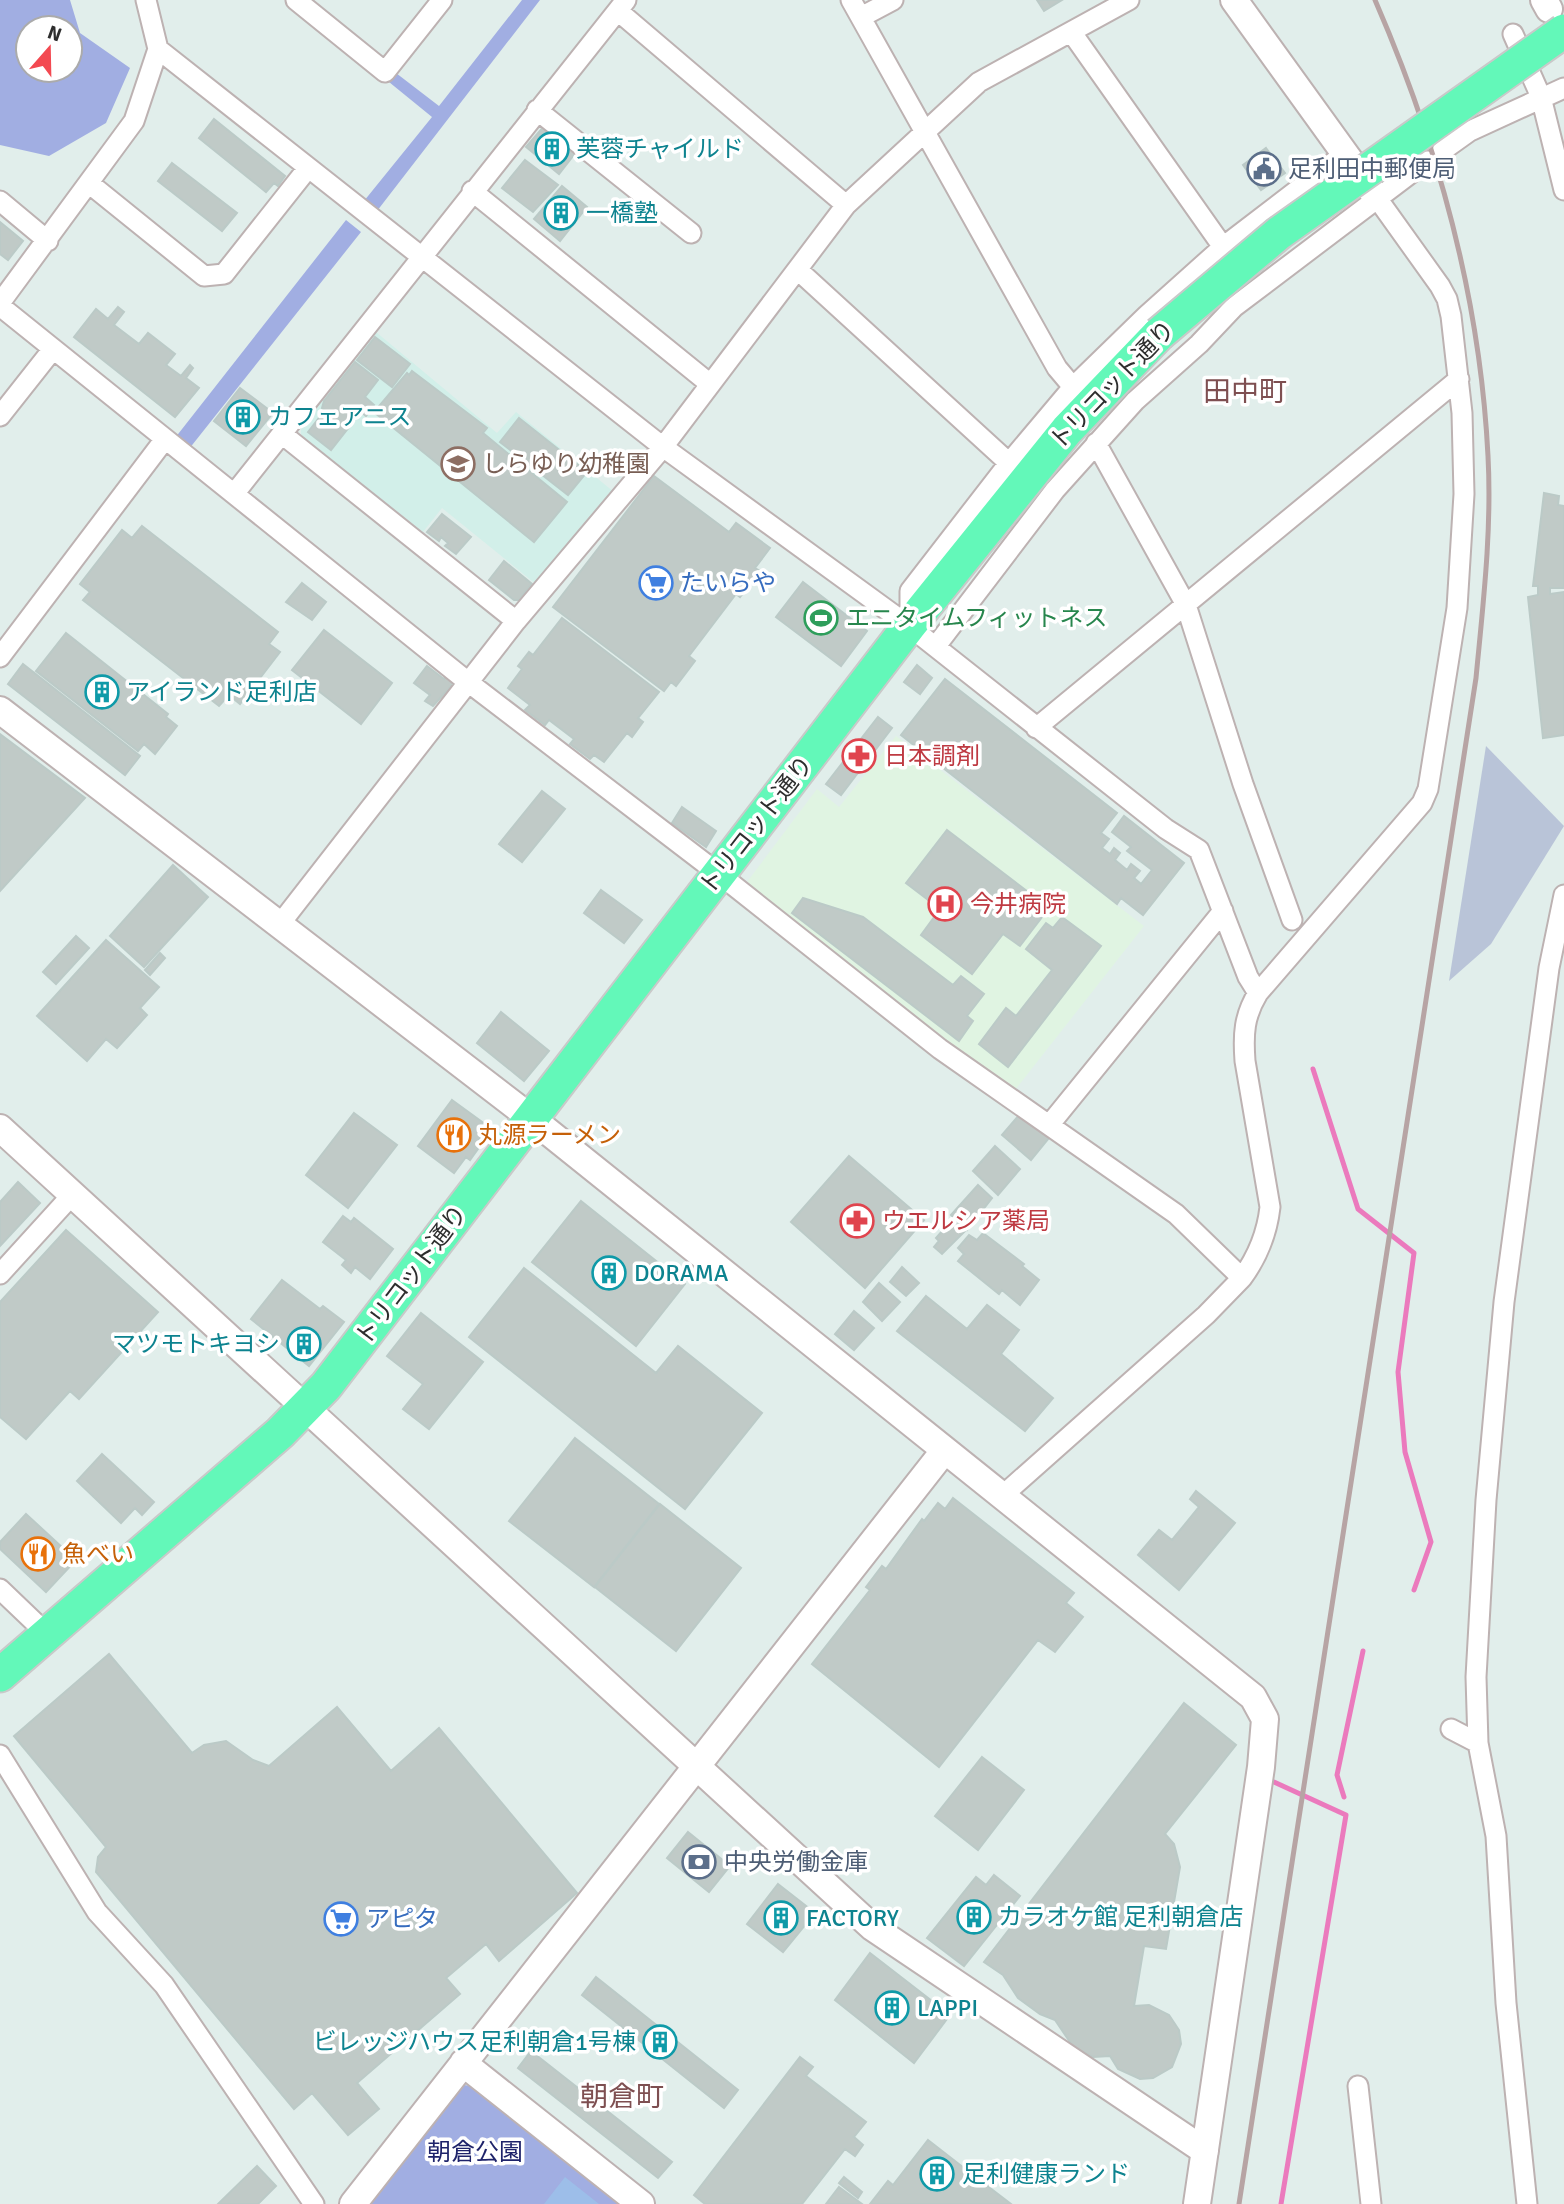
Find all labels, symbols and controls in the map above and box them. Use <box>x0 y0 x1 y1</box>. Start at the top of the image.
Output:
north arrow <box>14 14 84 84</box>
text: N <box>44 20 65 48</box>
building icon: 芙蓉チャイルド <box>533 130 571 168</box>
place label: 芙蓉チャイルド <box>576 134 744 164</box>
public building icon: 足利田中郵便局 <box>1245 150 1283 188</box>
place label: 足利田中郵便局 <box>1288 154 1456 184</box>
building icon: 一橋塾 <box>542 194 580 232</box>
place label: 一橋塾 <box>586 198 658 228</box>
street label: トリコット通り <box>1043 314 1181 456</box>
district label: 田中町 <box>1203 375 1287 409</box>
building icon: カフェアニス <box>224 398 262 436</box>
place label: カフェアニス <box>268 402 412 432</box>
school or university icon: しらゆり幼稚園 <box>439 445 477 483</box>
place label: しらゆり幼稚園 <box>482 449 650 479</box>
supermarket icon: たいらや <box>637 564 675 602</box>
place label: たいらや <box>680 568 776 598</box>
sports icon: エニタイムフィットネス <box>802 599 840 637</box>
place label: エニタイムフィットネス <box>846 603 1108 633</box>
building icon: アイランド足利店 <box>83 673 121 711</box>
place label: アイランド足利店 <box>126 677 317 707</box>
pharmacy icon: 日本調剤 <box>840 737 878 775</box>
place label: 日本調剤 <box>884 741 980 771</box>
street label: トリコット通り <box>692 750 820 900</box>
hospital icon: 今井病院 <box>926 885 964 923</box>
place label: 今井病院 <box>970 889 1066 919</box>
restaurant icon: 丸源ラーメン <box>435 1116 473 1154</box>
place label: 丸源ラーメン <box>478 1120 621 1150</box>
street label: トリコット通り <box>348 1199 474 1351</box>
pharmacy icon: ウエルシア薬局 <box>838 1202 876 1240</box>
place label: ウエルシア薬局 <box>882 1206 1050 1236</box>
building icon: DORAMA <box>590 1254 628 1292</box>
place label: DORAMA <box>634 1258 729 1288</box>
building icon: マツモトキヨシ <box>285 1325 323 1363</box>
place label: マツモトキヨシ <box>112 1329 280 1359</box>
restaurant icon: 魚べい <box>19 1535 57 1573</box>
place label: 魚べい <box>62 1539 134 1569</box>
bank icon: 中央労働金庫 <box>680 1843 718 1881</box>
place label: 中央労働金庫 <box>724 1847 868 1877</box>
building icon: カラオケ館 足利朝倉店 <box>955 1898 993 1936</box>
building icon: FACTORY <box>762 1899 800 1937</box>
supermarket icon: アピタ <box>322 1900 360 1938</box>
place label: カラオケ館 足利朝倉店 <box>998 1902 1243 1932</box>
place label: FACTORY <box>806 1903 899 1933</box>
place label: アピタ <box>366 1904 438 1934</box>
building icon: LAPPI <box>873 1989 911 2027</box>
place label: LAPPI <box>917 1993 978 2023</box>
building icon: ビレッジハウス足利朝倉1号棟 <box>641 2023 679 2061</box>
place label: ビレッジハウス足利朝倉1号棟 <box>312 2027 636 2057</box>
district label: 朝倉町 <box>580 2080 664 2114</box>
park label: 朝倉公園 <box>427 2137 523 2167</box>
building icon: 足利健康ランド <box>918 2155 956 2193</box>
place label: 足利健康ランド <box>962 2159 1130 2189</box>

